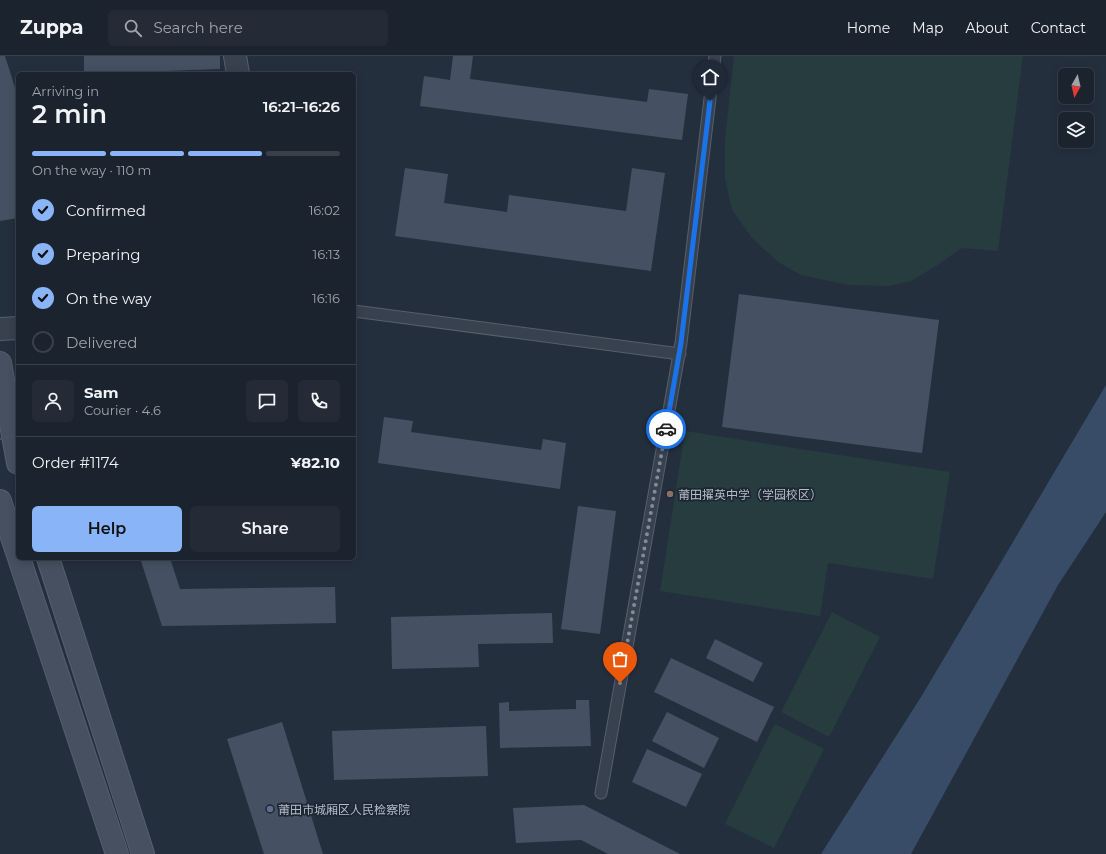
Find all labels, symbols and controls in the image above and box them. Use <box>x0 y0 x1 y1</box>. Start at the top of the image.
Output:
search box <box>108 10 388 46</box>
text: Zuppa <box>20 16 84 39</box>
icon: search <box>122 17 144 39</box>
text: Search here <box>154 18 243 37</box>
text: Home <box>847 19 890 37</box>
text: Map <box>912 19 943 37</box>
text: About <box>965 19 1009 37</box>
text: Contact <box>1031 19 1086 37</box>
pin <box>693 60 727 101</box>
icon: home <box>699 66 721 88</box>
north arrow <box>1058 68 1094 104</box>
map controls <box>1058 68 1094 148</box>
text: Arriving in <box>32 83 99 99</box>
text: 16:21–16:26 <box>263 97 340 116</box>
text: 2 min <box>32 98 107 130</box>
button: layers <box>1058 112 1094 148</box>
text: On the way · 110 m <box>32 162 151 178</box>
icon: check <box>32 199 54 221</box>
text: Confirmed <box>66 201 146 220</box>
text: 16:02 <box>309 202 340 218</box>
icon: check <box>32 243 54 265</box>
text: Preparing <box>66 245 141 264</box>
text: 16:13 <box>313 246 340 262</box>
icon: check <box>32 287 54 309</box>
text: On the way <box>66 289 151 308</box>
text: 16:16 <box>312 290 340 306</box>
text: Delivered <box>66 333 138 352</box>
button: person <box>32 380 74 422</box>
button: chat <box>246 380 288 422</box>
button: phone <box>298 380 340 422</box>
text: Sam <box>84 383 119 402</box>
text: Courier · 4.6 <box>84 402 161 418</box>
courier <box>646 409 686 449</box>
icon: car <box>655 418 677 440</box>
text: Order #1174 <box>32 453 119 472</box>
text: ¥82.10 <box>290 453 340 472</box>
place label: 莆田擢英中学（学园校区） <box>678 487 822 502</box>
marker: 莆田擢英中学（学园校区） <box>665 489 675 499</box>
button: Help <box>32 506 182 552</box>
button: Share <box>190 506 340 552</box>
pin <box>603 642 637 683</box>
icon: bag <box>609 648 631 670</box>
place label: 莆田市城厢区人民检察院 <box>278 802 410 817</box>
marker: 莆田市城厢区人民检察院 <box>265 804 275 814</box>

